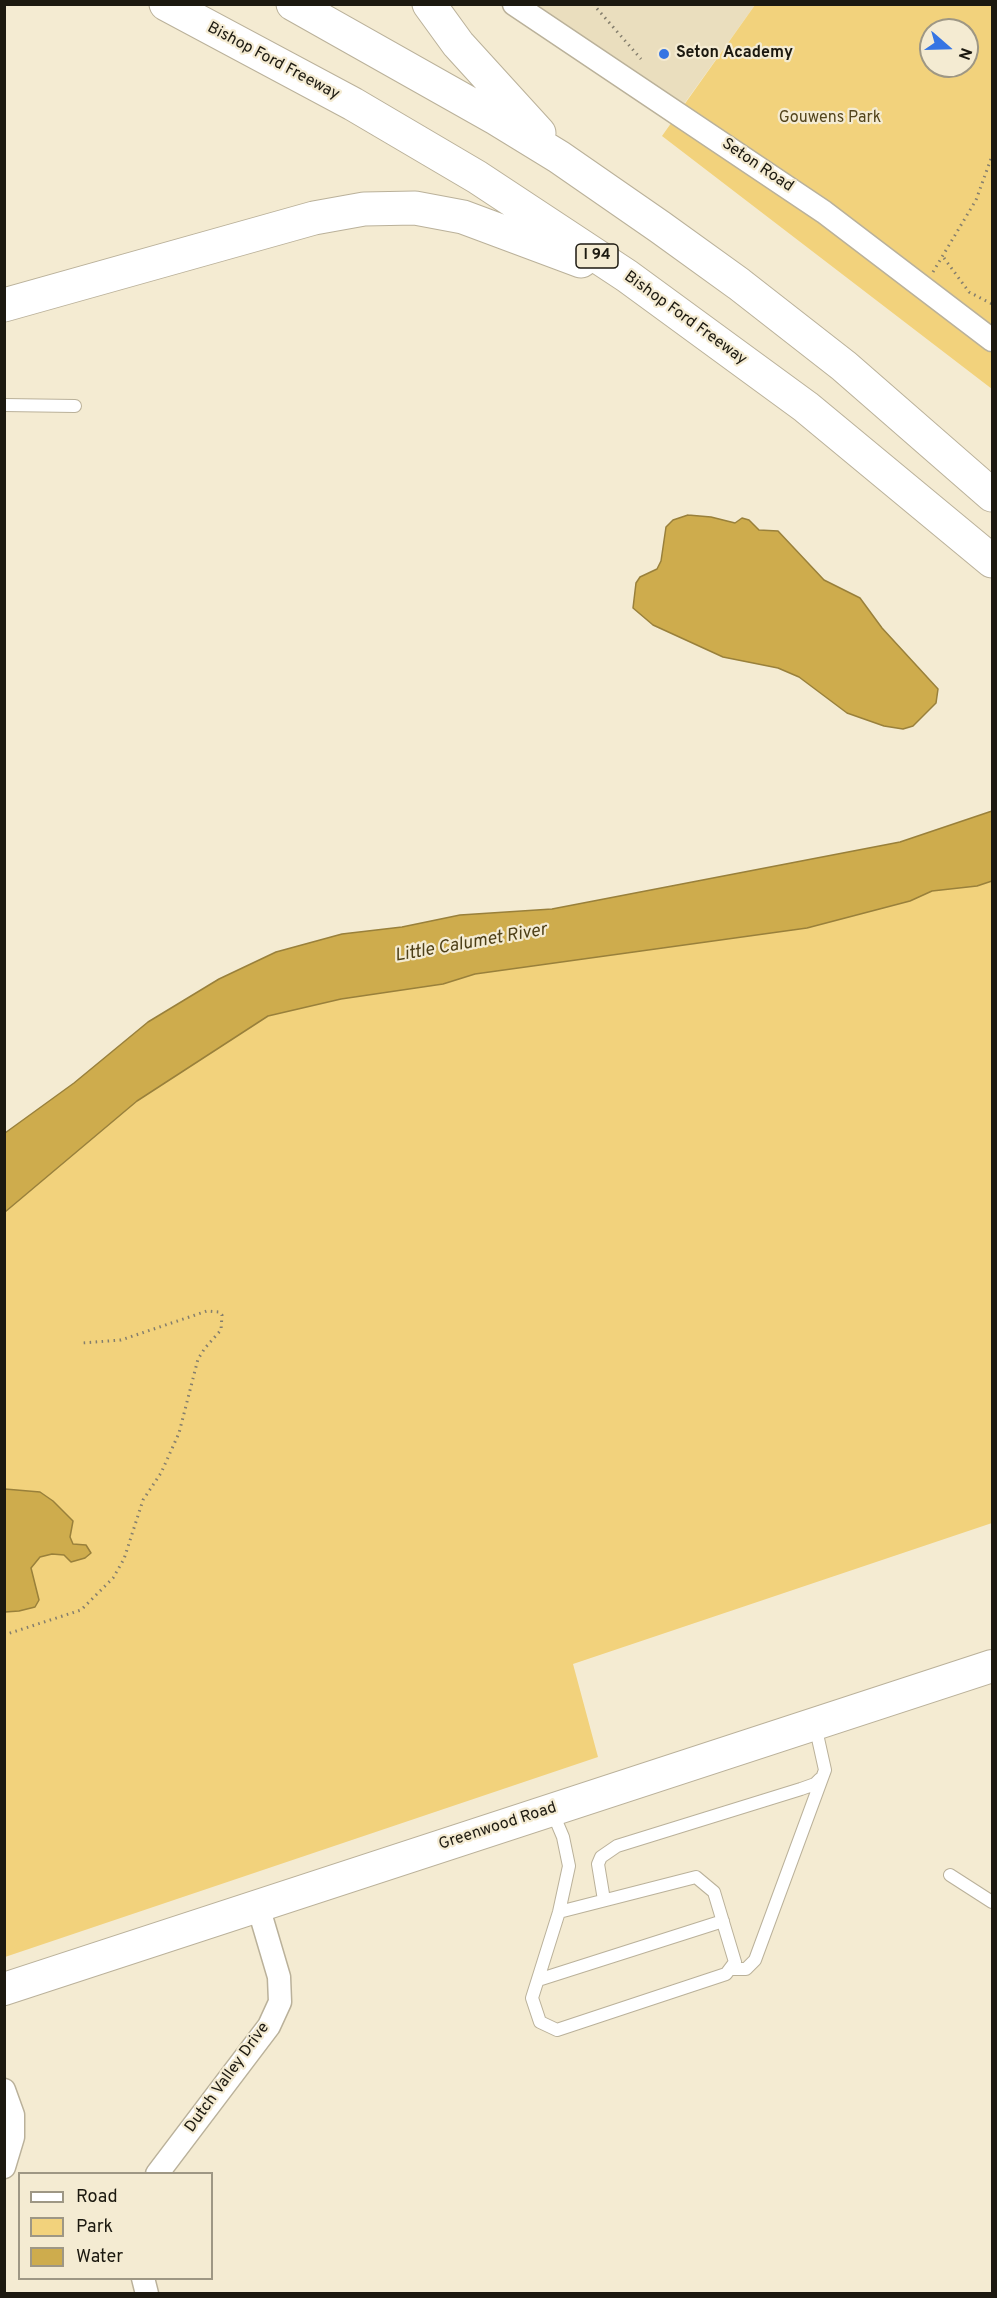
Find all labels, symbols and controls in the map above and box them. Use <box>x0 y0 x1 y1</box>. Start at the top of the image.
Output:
north arrow <box>919 18 979 78</box>
street label: Bishop Ford Freeway <box>204 19 342 105</box>
place label: Seton Academy <box>676 44 793 64</box>
text: N <box>953 45 975 62</box>
marker: Seton Academy <box>657 47 671 61</box>
park label: Gouwens Park <box>779 109 881 129</box>
street label: Seton Road <box>718 135 796 197</box>
road number: I 94 <box>576 244 618 268</box>
street label: Bishop Ford Freeway <box>620 268 750 370</box>
water label: Little Calumet River <box>393 920 549 968</box>
street label: Greenwood Road <box>437 1799 559 1855</box>
street label: Dutch Valley Drive <box>182 2019 274 2137</box>
legend <box>18 2172 213 2280</box>
text: Road <box>76 2186 118 2209</box>
text: Park <box>76 2216 113 2239</box>
text: Water <box>76 2246 123 2269</box>

